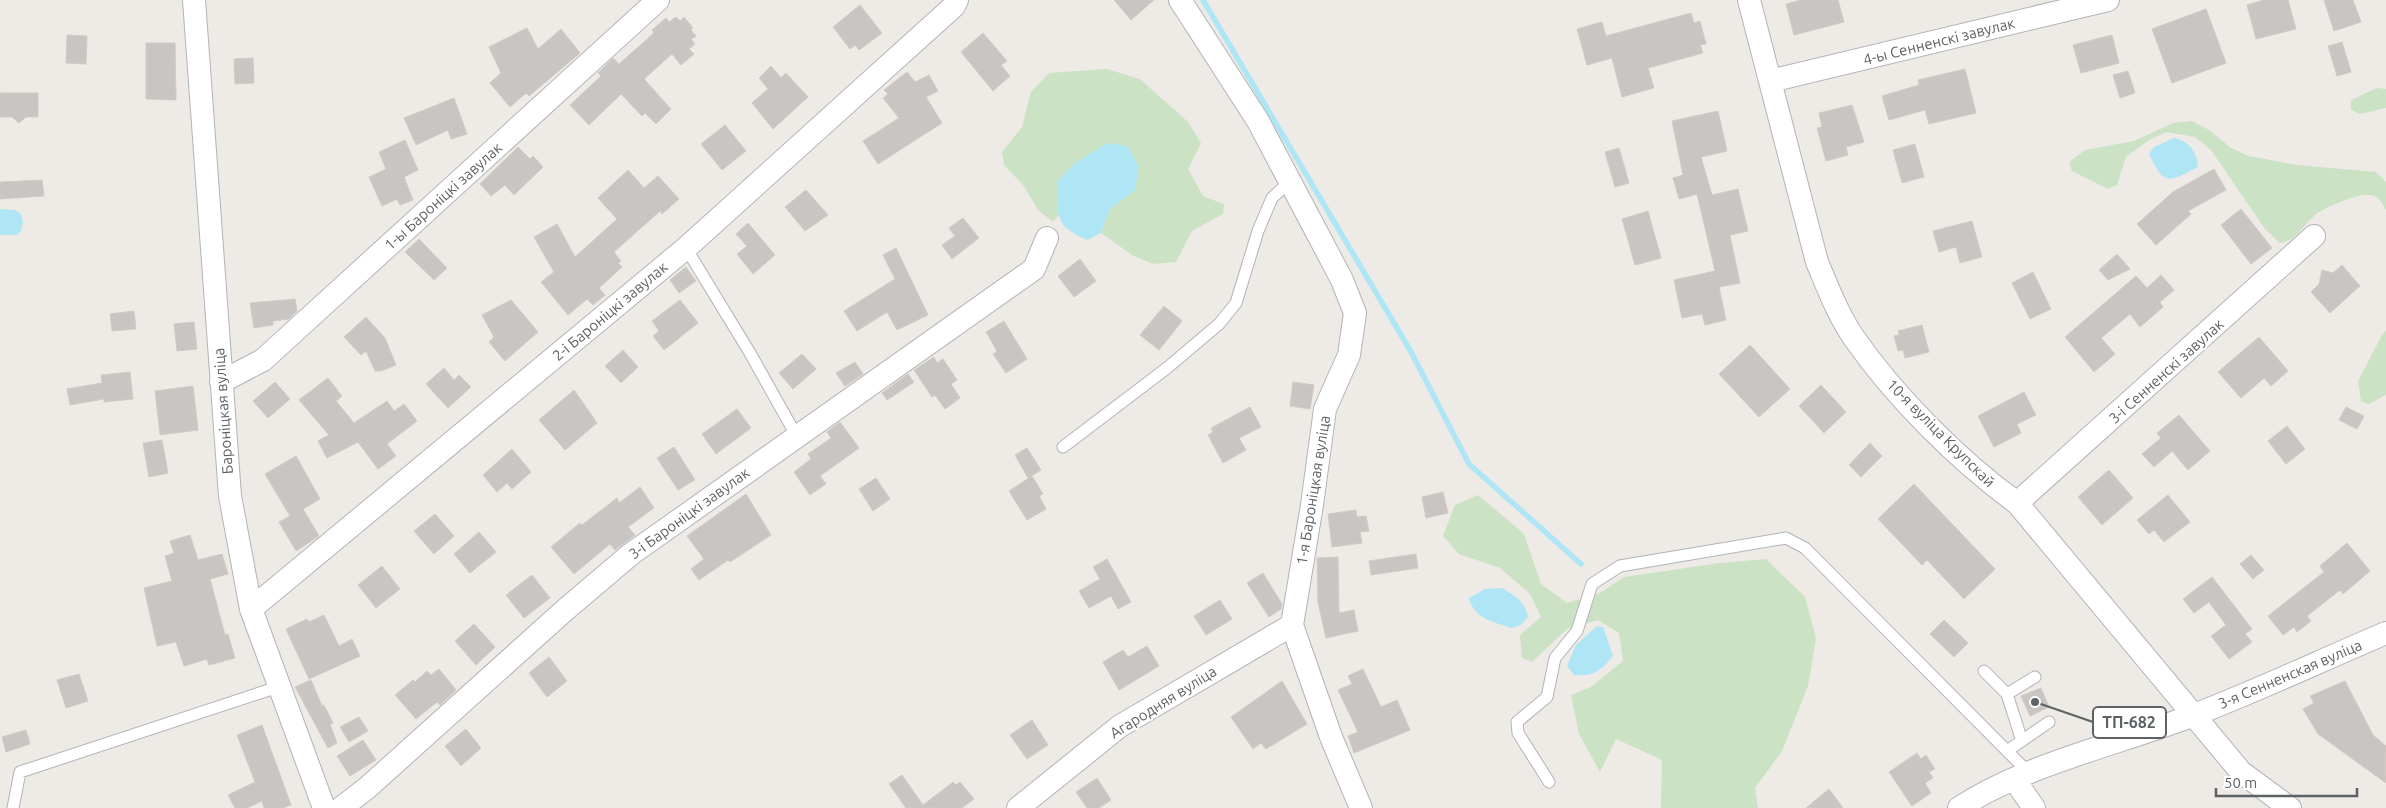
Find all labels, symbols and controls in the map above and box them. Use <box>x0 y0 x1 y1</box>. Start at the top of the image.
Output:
street label: 4-ы Сенненскі завулак <box>1861 14 2017 68</box>
street label: 1-ы Бароніцкі завулак <box>381 139 505 253</box>
street label: 2-і Бароніцкі завулак <box>549 258 671 364</box>
street label: 3-і Сенненскі завулак <box>2105 315 2227 427</box>
street label: Бароніцкая вуліца <box>210 347 236 475</box>
street label: 10-я вуліца Крупскай <box>1884 376 1998 490</box>
street label: 1-я Бароніцкая вуліца <box>1293 414 1333 566</box>
street label: 3-і Бароніцкі завулак <box>625 463 753 562</box>
street label: 3-я Сенненская вуліца <box>2216 636 2364 712</box>
street label: Агародняя вуліца <box>1107 662 1219 742</box>
callout: ТП-682 <box>2093 707 2166 738</box>
text: ТП-682 <box>2102 713 2156 731</box>
scale bar <box>2216 766 2357 798</box>
text: 50 m <box>2224 774 2257 791</box>

